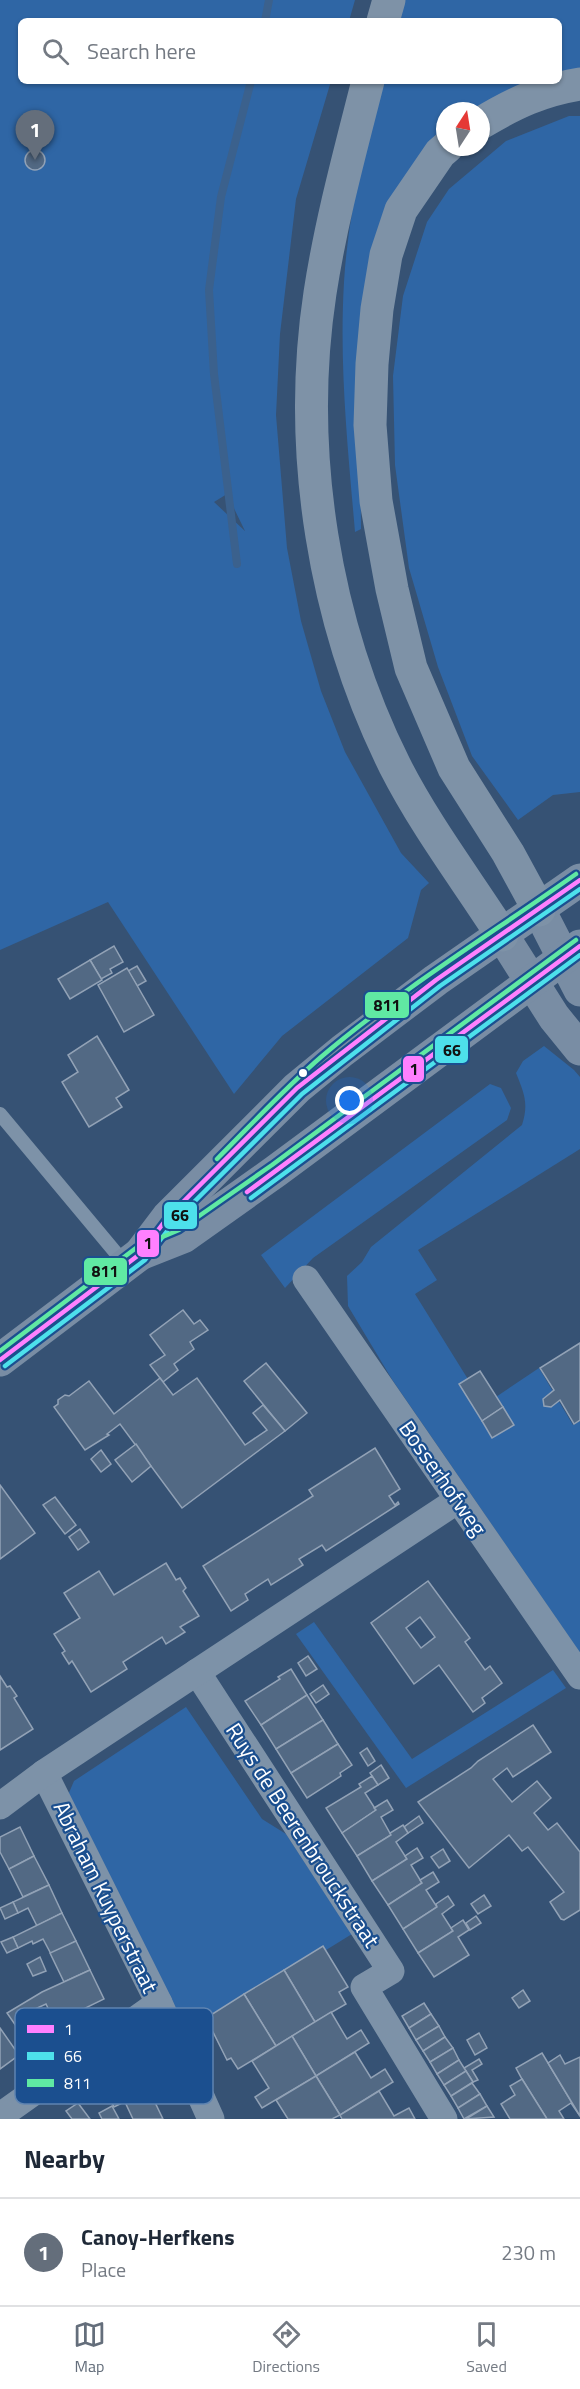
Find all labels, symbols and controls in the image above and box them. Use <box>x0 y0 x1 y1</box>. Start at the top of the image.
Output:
search box <box>18 18 562 84</box>
text: Search here <box>87 34 196 68</box>
icon: search <box>39 35 72 68</box>
north arrow <box>436 102 490 156</box>
pin: 1 <box>15 110 54 160</box>
line badge: 811 <box>364 991 410 1019</box>
text: 811 <box>374 993 400 1017</box>
line badge: 66 <box>434 1035 469 1064</box>
text: 66 <box>443 1038 461 1062</box>
line badge: 1 <box>402 1055 425 1083</box>
text: 1 <box>410 1057 418 1081</box>
unlabelled marker <box>297 1067 309 1079</box>
your location <box>335 1086 364 1115</box>
line badge: 66 <box>163 1201 198 1230</box>
text: 66 <box>171 1203 189 1227</box>
line badge: 1 <box>136 1229 160 1258</box>
text: 1 <box>144 1231 152 1255</box>
line badge: 811 <box>83 1257 128 1286</box>
text: 811 <box>92 1259 118 1283</box>
street label: Bosserhofweg <box>391 1413 495 1543</box>
street label: Ruys de Beerenbrouckstraat <box>217 1716 389 1954</box>
street label: Abraham Kuyperstraat <box>45 1795 167 1999</box>
legend <box>15 2008 213 2104</box>
text: 1 <box>64 2017 73 2041</box>
text: 66 <box>64 2044 82 2068</box>
text: 811 <box>64 2071 91 2095</box>
text: Nearby <box>24 2139 105 2178</box>
text: Canoy-Herfkens <box>81 2220 235 2254</box>
text: 1 <box>38 2237 49 2268</box>
text: 230 m <box>501 2237 556 2268</box>
text: Place <box>81 2254 126 2285</box>
tab: Map <box>73 2318 106 2378</box>
tab: Directions <box>252 2318 320 2378</box>
tab: Saved <box>466 2318 507 2378</box>

